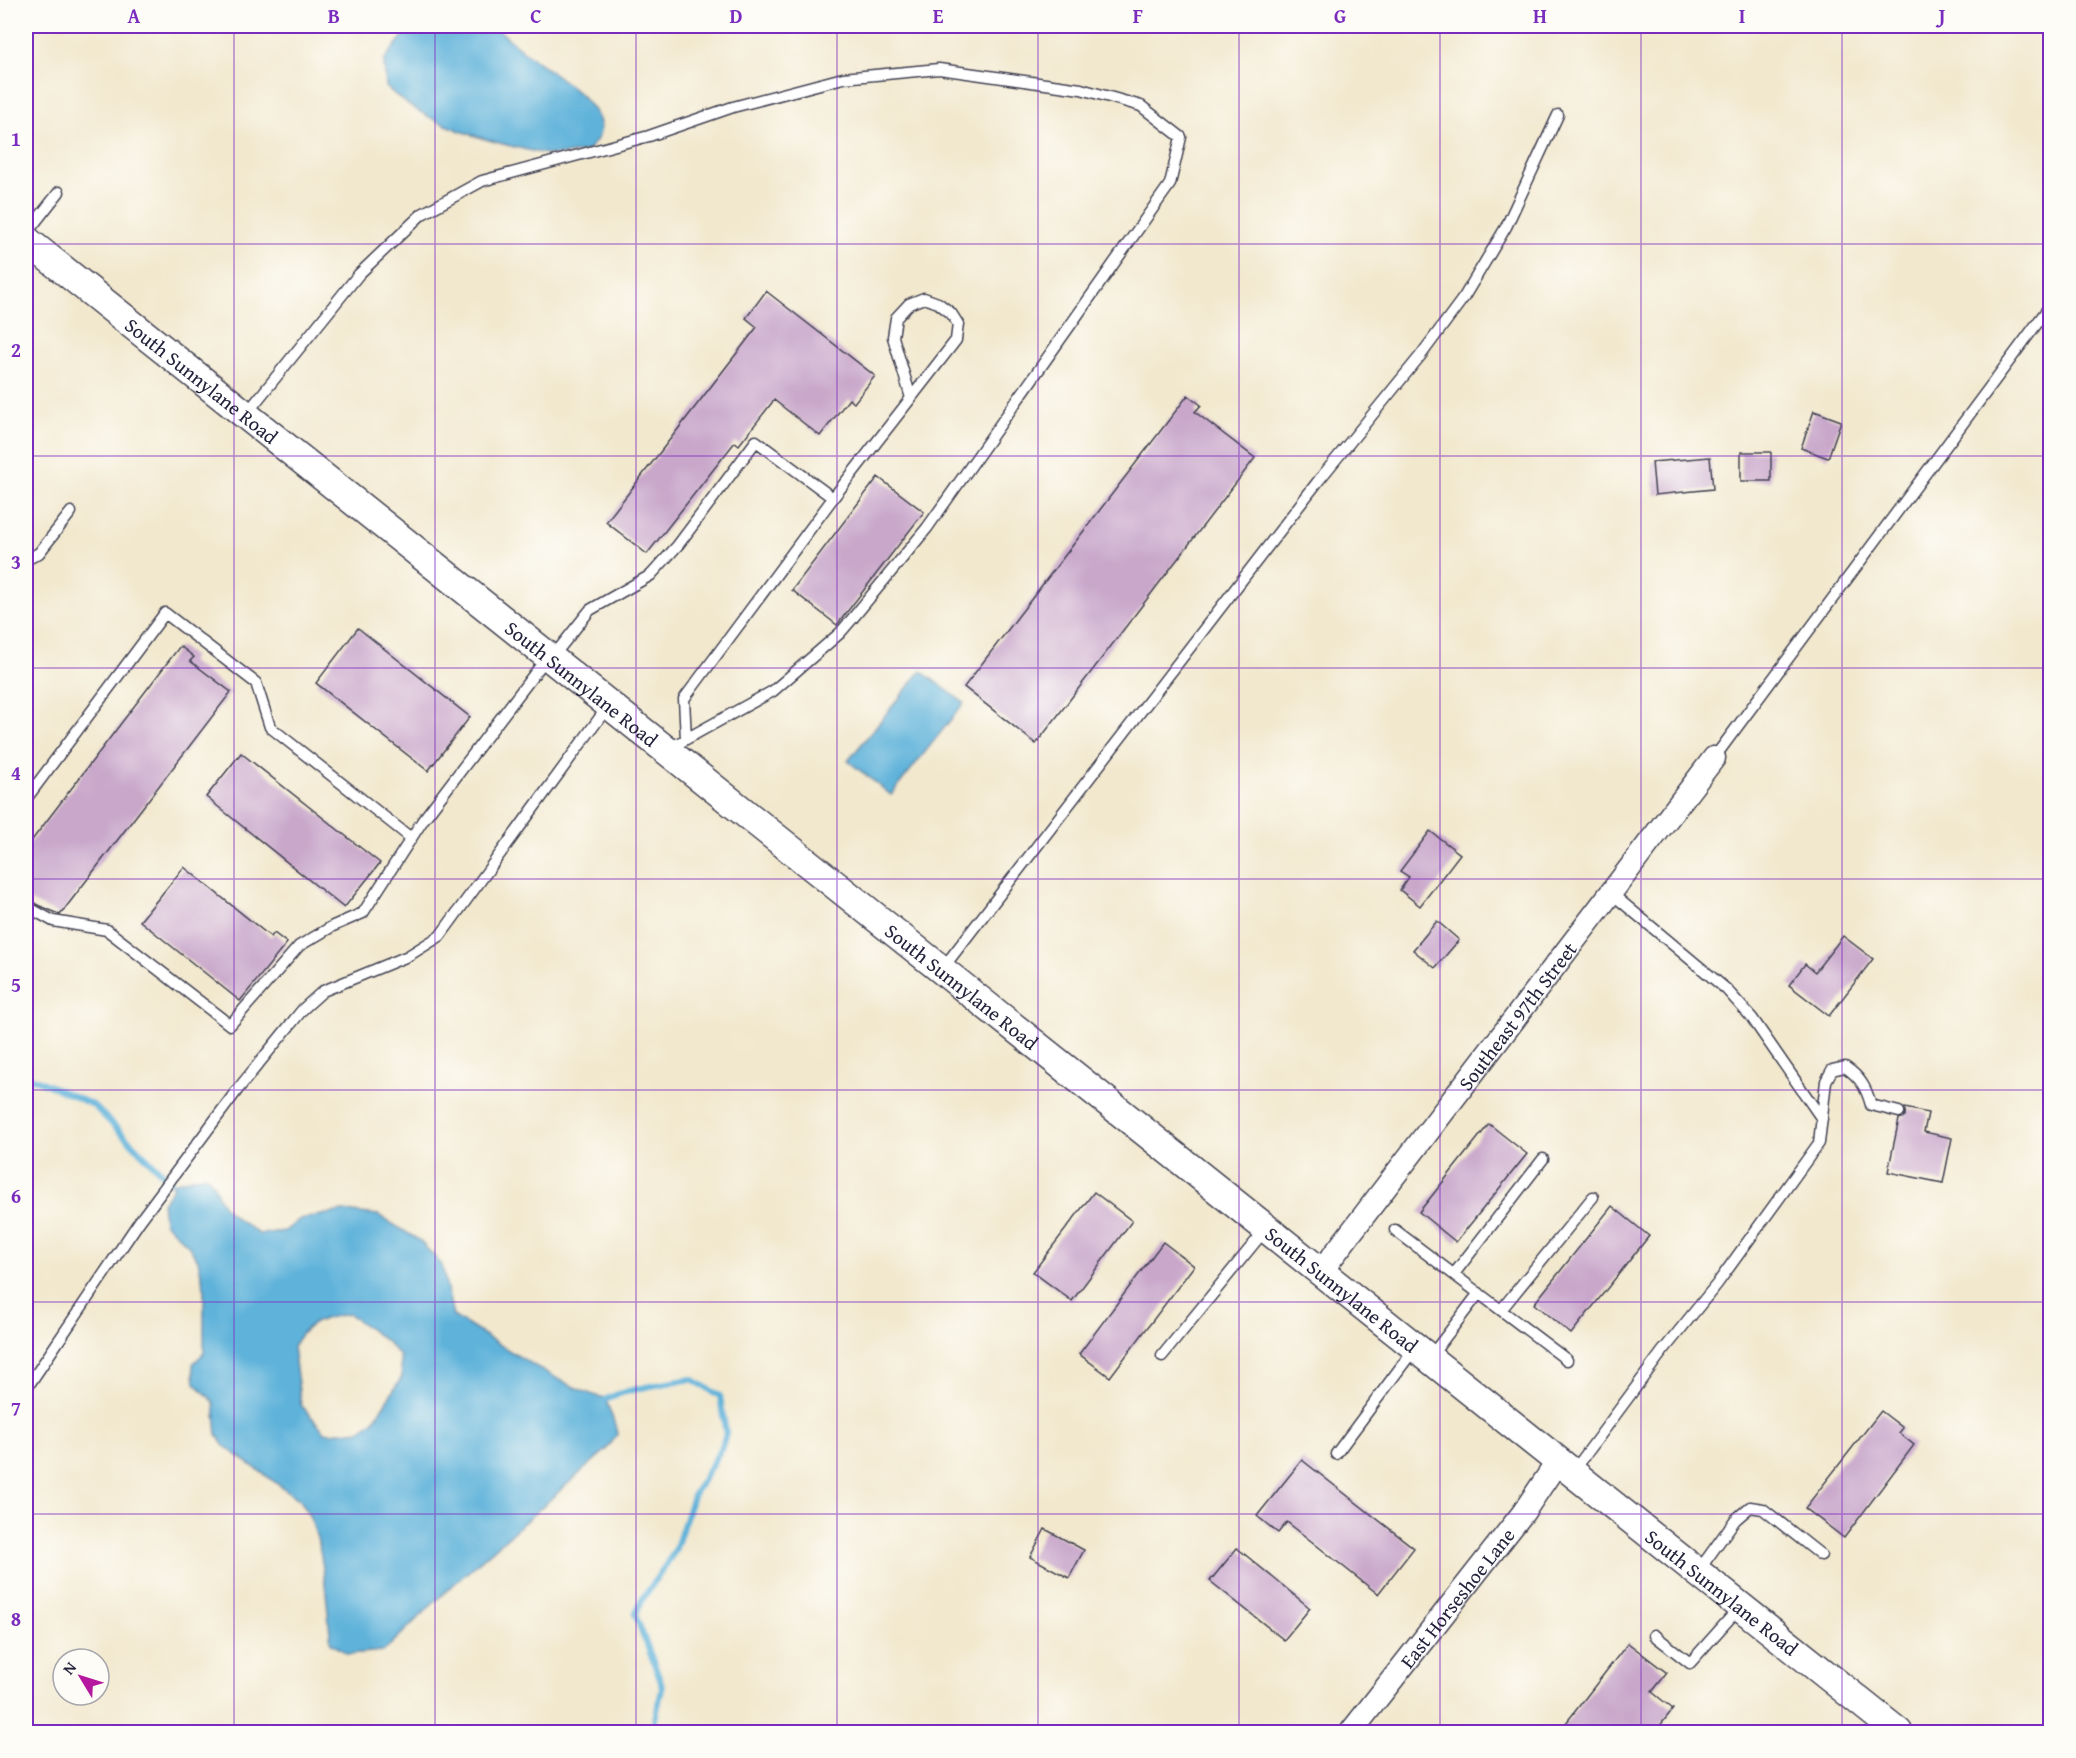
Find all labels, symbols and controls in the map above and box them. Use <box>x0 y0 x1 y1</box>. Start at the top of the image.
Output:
text: A <box>128 1 141 30</box>
text: B <box>328 1 340 30</box>
text: C <box>530 1 542 30</box>
text: D <box>729 1 743 30</box>
text: E <box>933 1 944 30</box>
text: F <box>1133 1 1143 30</box>
text: G <box>1334 1 1346 30</box>
text: H <box>1533 1 1547 30</box>
text: I <box>1739 1 1745 30</box>
text: J <box>1936 1 1946 30</box>
text: 1 <box>11 124 21 153</box>
street label: South Sunnylane Road <box>119 310 285 451</box>
text: 2 <box>11 335 21 364</box>
text: 3 <box>11 547 21 576</box>
street label: South Sunnylane Road <box>499 613 665 753</box>
text: 4 <box>11 758 21 787</box>
street label: South Sunnylane Road <box>879 916 1045 1056</box>
street label: Southeast 97th Street <box>1451 935 1583 1096</box>
text: 5 <box>11 970 21 999</box>
text: 6 <box>11 1181 21 1210</box>
street label: South Sunnylane Road <box>1259 1219 1425 1359</box>
text: 7 <box>11 1393 21 1422</box>
street label: East Horseshoe Lane <box>1392 1521 1521 1674</box>
street label: South Sunnylane Road <box>1639 1522 1805 1662</box>
text: 8 <box>11 1604 21 1633</box>
north arrow <box>51 1647 111 1707</box>
text: N <box>56 1656 82 1679</box>

